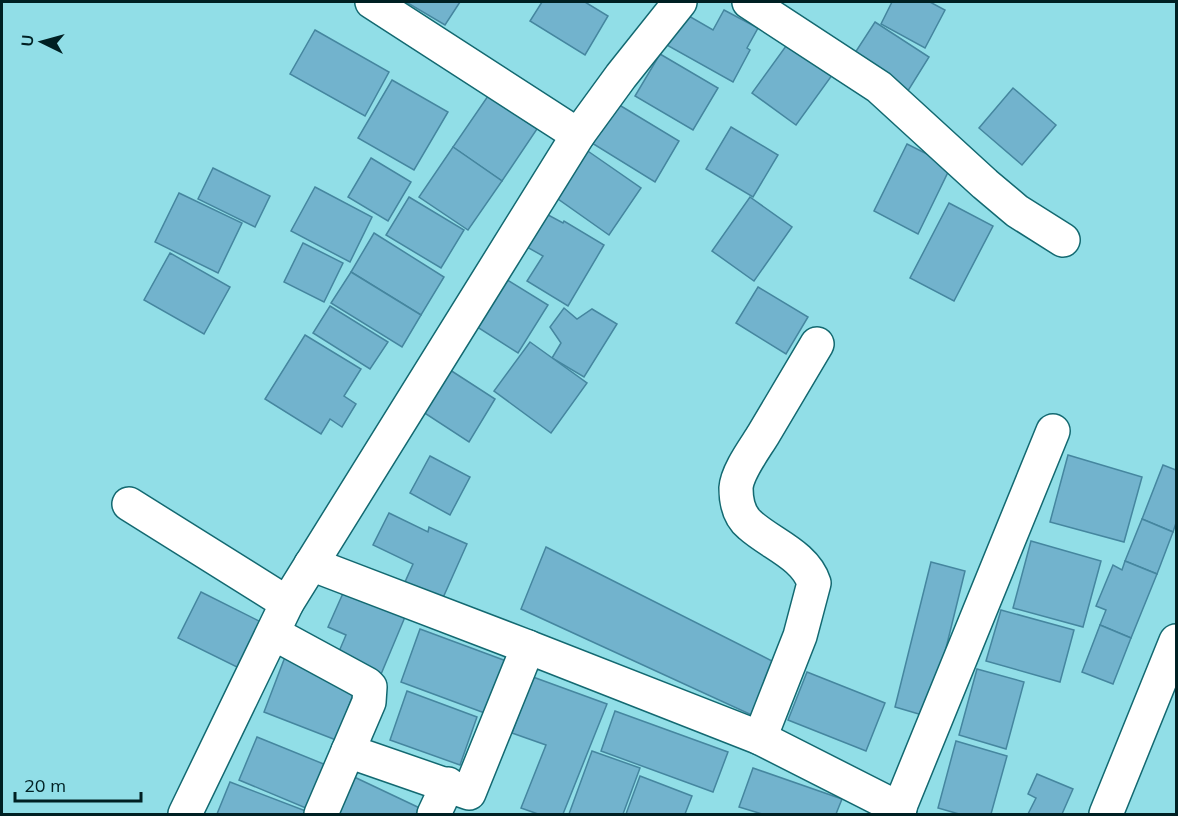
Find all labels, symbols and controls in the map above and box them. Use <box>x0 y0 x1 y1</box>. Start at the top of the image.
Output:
north arrow <box>12 12 72 72</box>
text: U <box>17 34 38 47</box>
scale bar <box>15 765 141 803</box>
text: 20 m <box>24 774 66 797</box>

